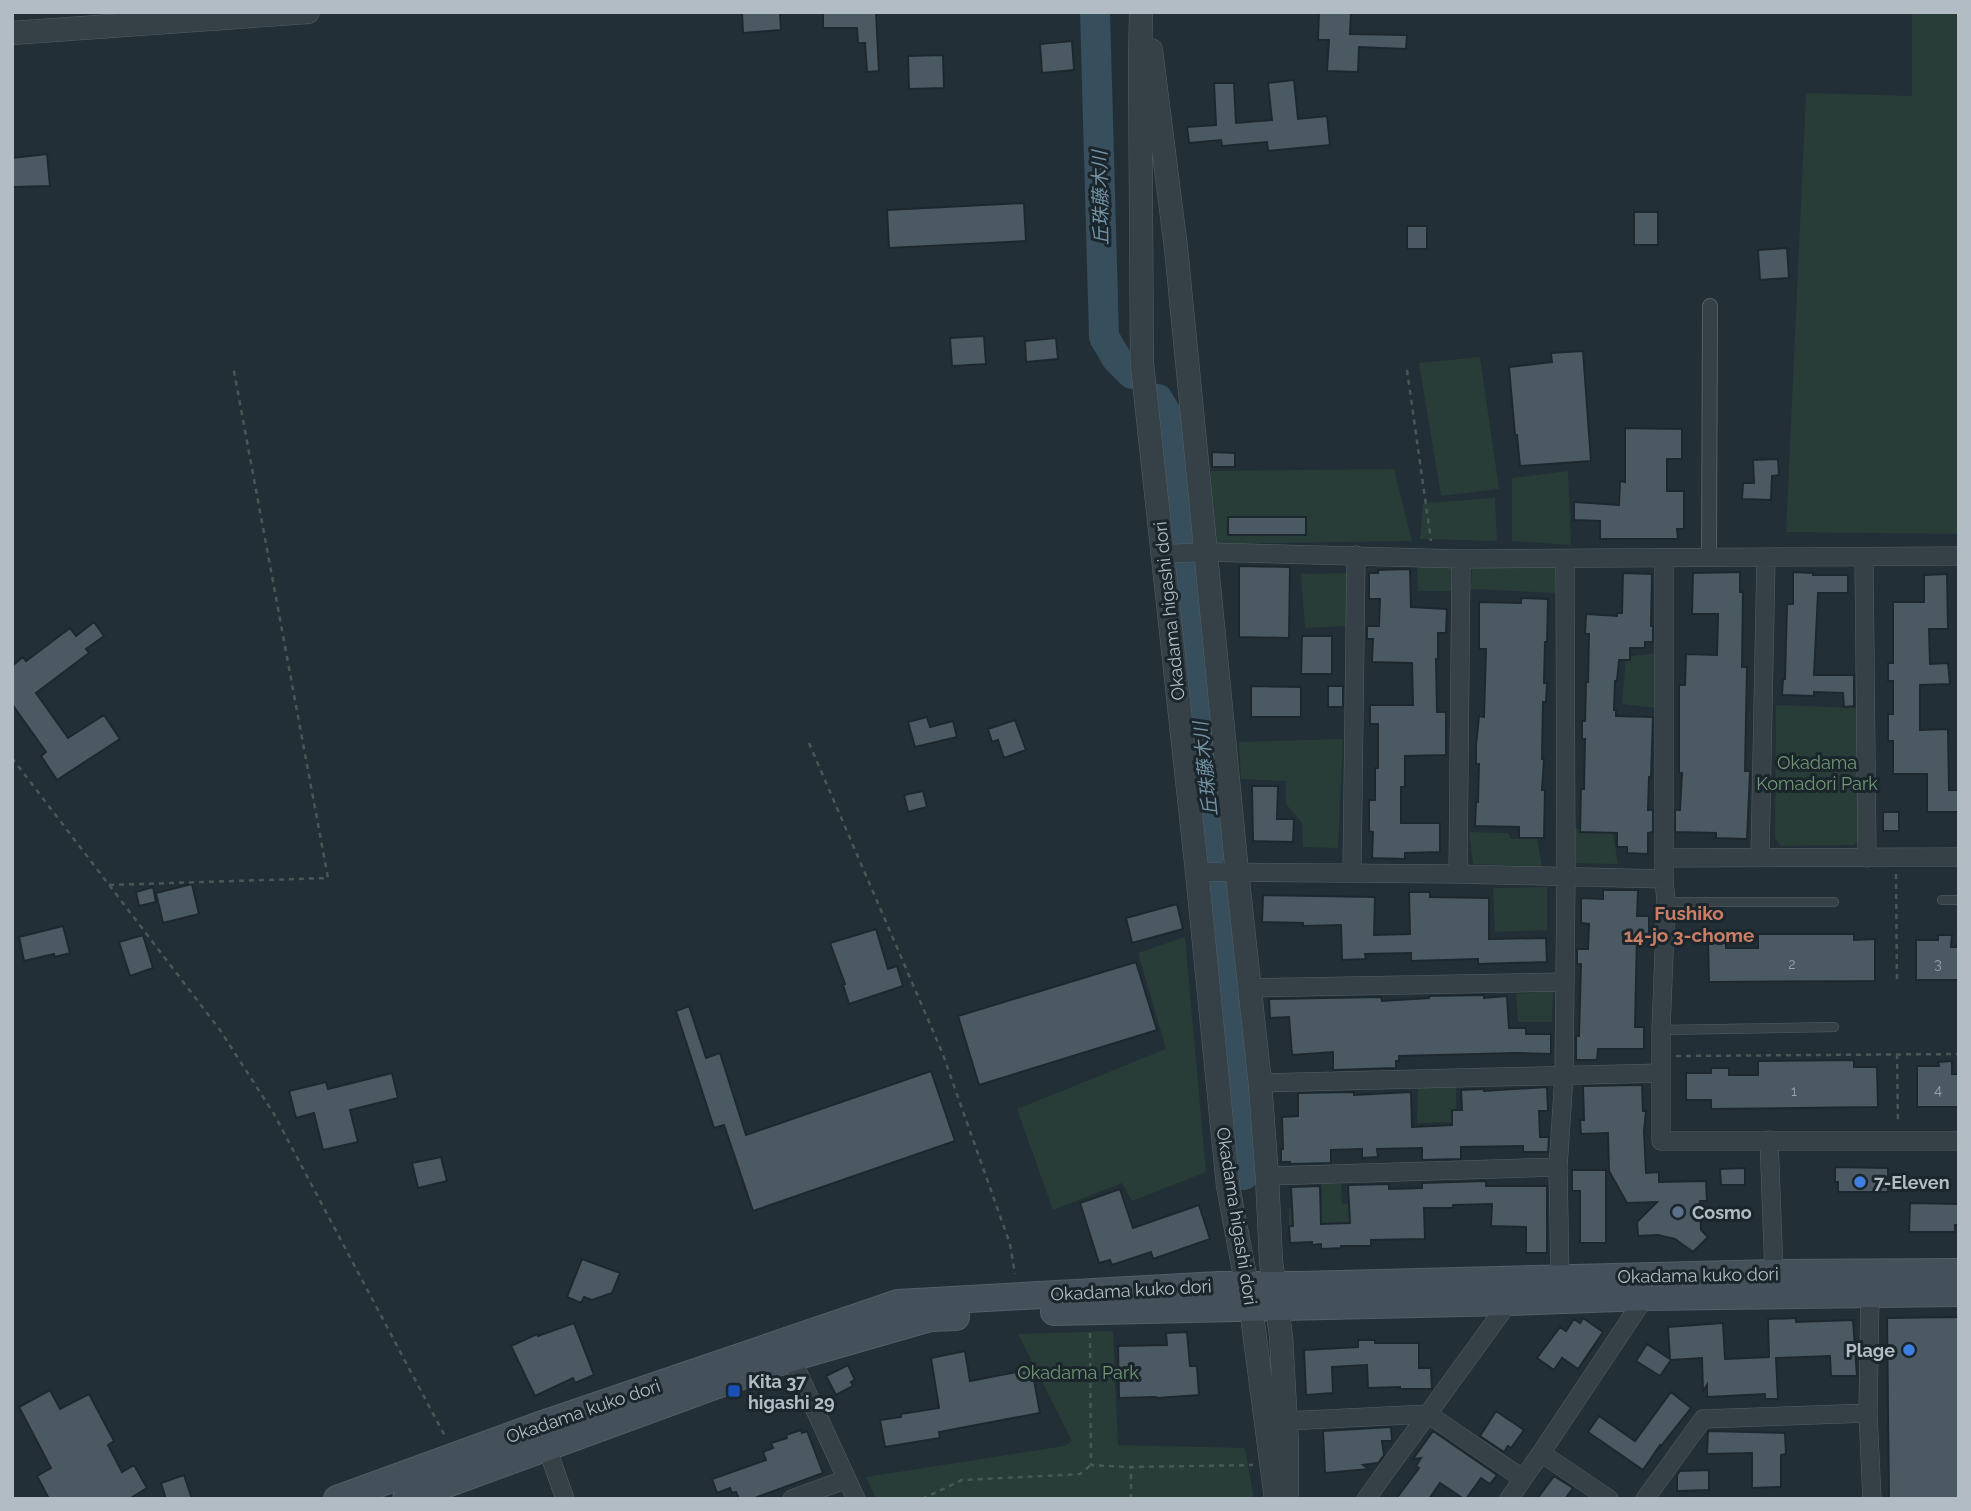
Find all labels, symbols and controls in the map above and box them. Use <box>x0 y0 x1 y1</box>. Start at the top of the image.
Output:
water label: 丘珠藤木川 <box>1088 148 1112 246</box>
street label: Okadama higashi dori <box>1149 520 1189 702</box>
water label: 丘珠藤木川 <box>1189 719 1221 817</box>
park label: Okadama Komadori Park <box>1756 752 1878 794</box>
district label: Fushiko 14-jo 3-chome <box>1624 902 1754 946</box>
house number: 2 <box>1788 956 1796 972</box>
house number: 3 <box>1934 956 1942 972</box>
house number: 4 <box>1934 1082 1942 1098</box>
house number: 1 <box>1791 1083 1797 1099</box>
street label: Okadama higashi dori <box>1213 1125 1261 1307</box>
place label: 7-Eleven <box>1874 1172 1950 1193</box>
marker: 7-Eleven <box>1852 1174 1868 1190</box>
place label: Cosmo <box>1692 1202 1752 1223</box>
marker: Cosmo <box>1670 1204 1686 1220</box>
street label: Okadama kuko dori <box>1617 1263 1779 1287</box>
street label: Okadama kuko dori <box>1050 1275 1212 1305</box>
place label: Plage <box>1846 1340 1895 1361</box>
marker: Plage <box>1901 1342 1917 1358</box>
park label: Okadama Park <box>1017 1362 1139 1383</box>
place label: Kita 37 higashi 29 <box>748 1371 835 1413</box>
street label: Okadama kuko dori <box>503 1375 663 1447</box>
marker: Kita 37 higashi 29 <box>726 1383 742 1399</box>

